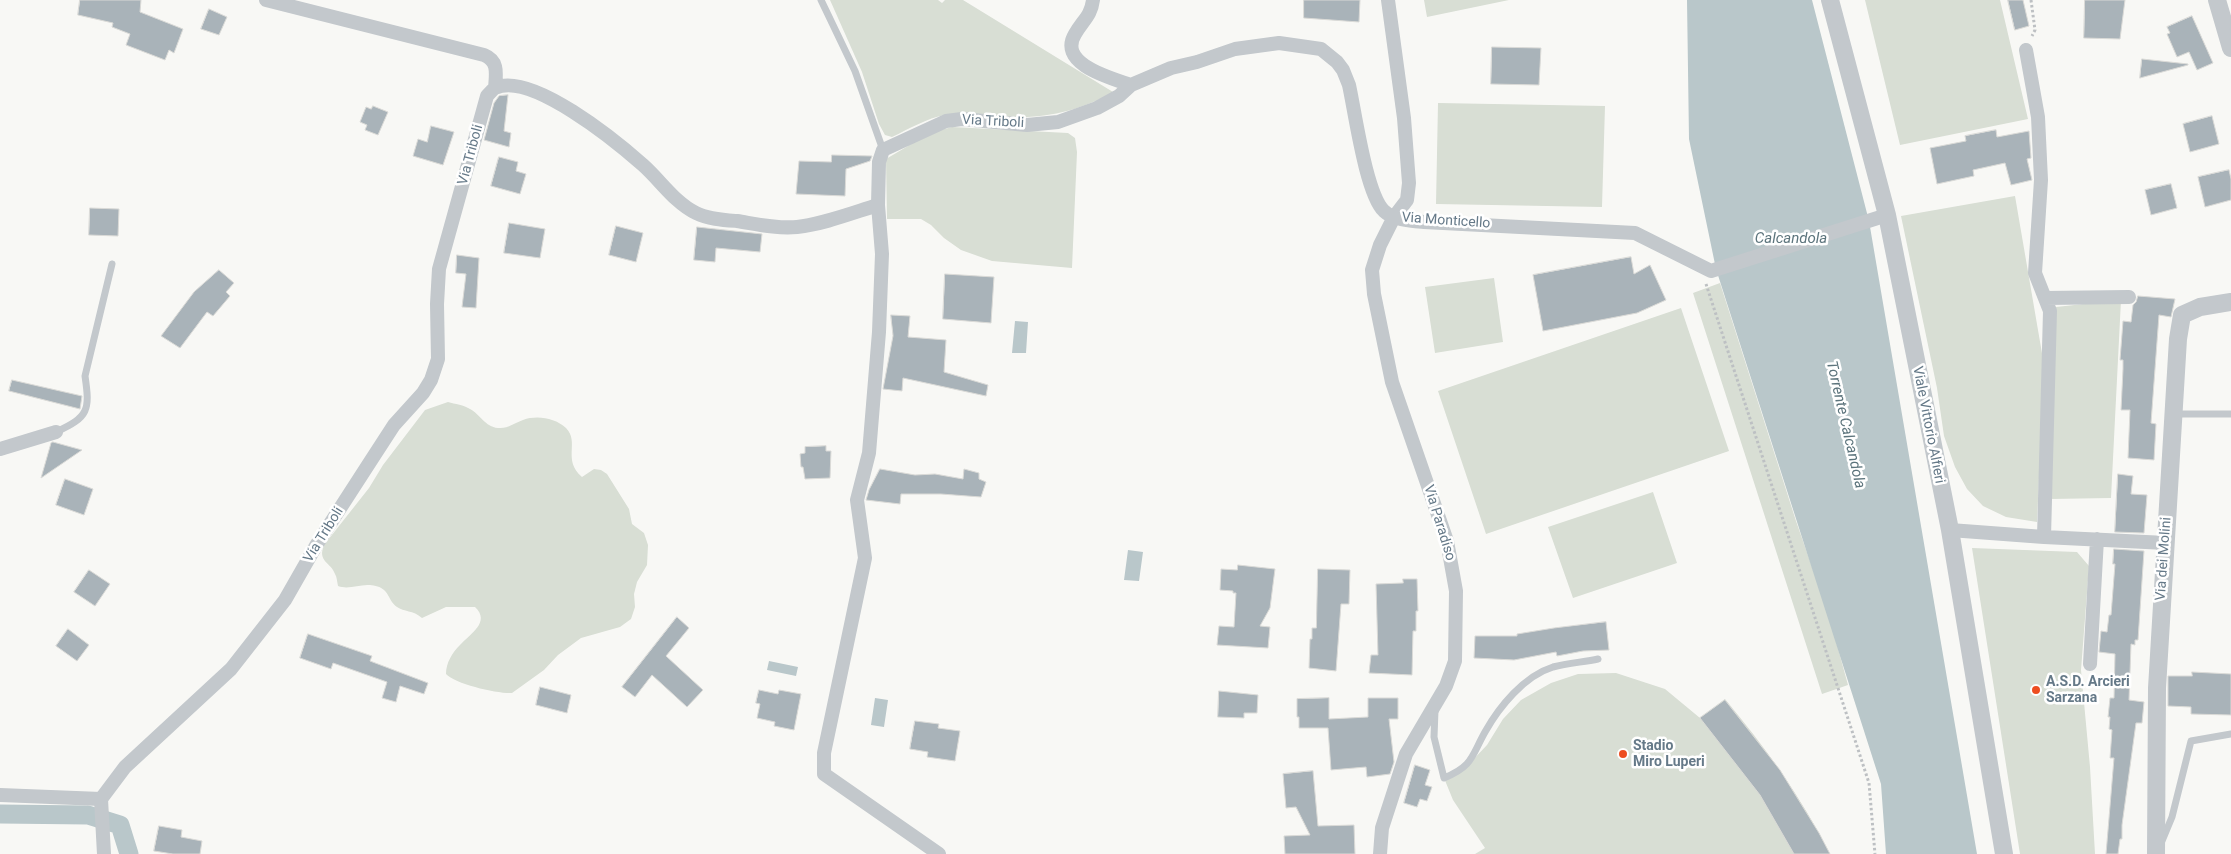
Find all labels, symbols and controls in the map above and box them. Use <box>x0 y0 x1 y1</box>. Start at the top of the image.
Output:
street label: Via Triboli <box>962 112 1024 132</box>
street label: Via Triboli <box>455 123 487 187</box>
street label: Via Monticello <box>1401 210 1491 232</box>
water label: Calcandola <box>1755 230 1827 248</box>
water label: Torrente Calcandola <box>1822 359 1868 491</box>
street label: Viale Vittorio Alfieri <box>1908 365 1948 485</box>
street label: Via Paradiso <box>1420 483 1458 563</box>
street label: Via Triboli <box>300 504 348 566</box>
street label: Via dei Molini <box>2153 517 2175 601</box>
place label: A.S.D. Arcieri Sarzana <box>2046 674 2130 706</box>
marker: A.S.D. Arcieri Sarzana <box>2030 684 2042 696</box>
place label: Stadio Miro Luperi <box>1633 738 1705 770</box>
marker: Stadio Miro Luperi <box>1617 748 1629 760</box>

